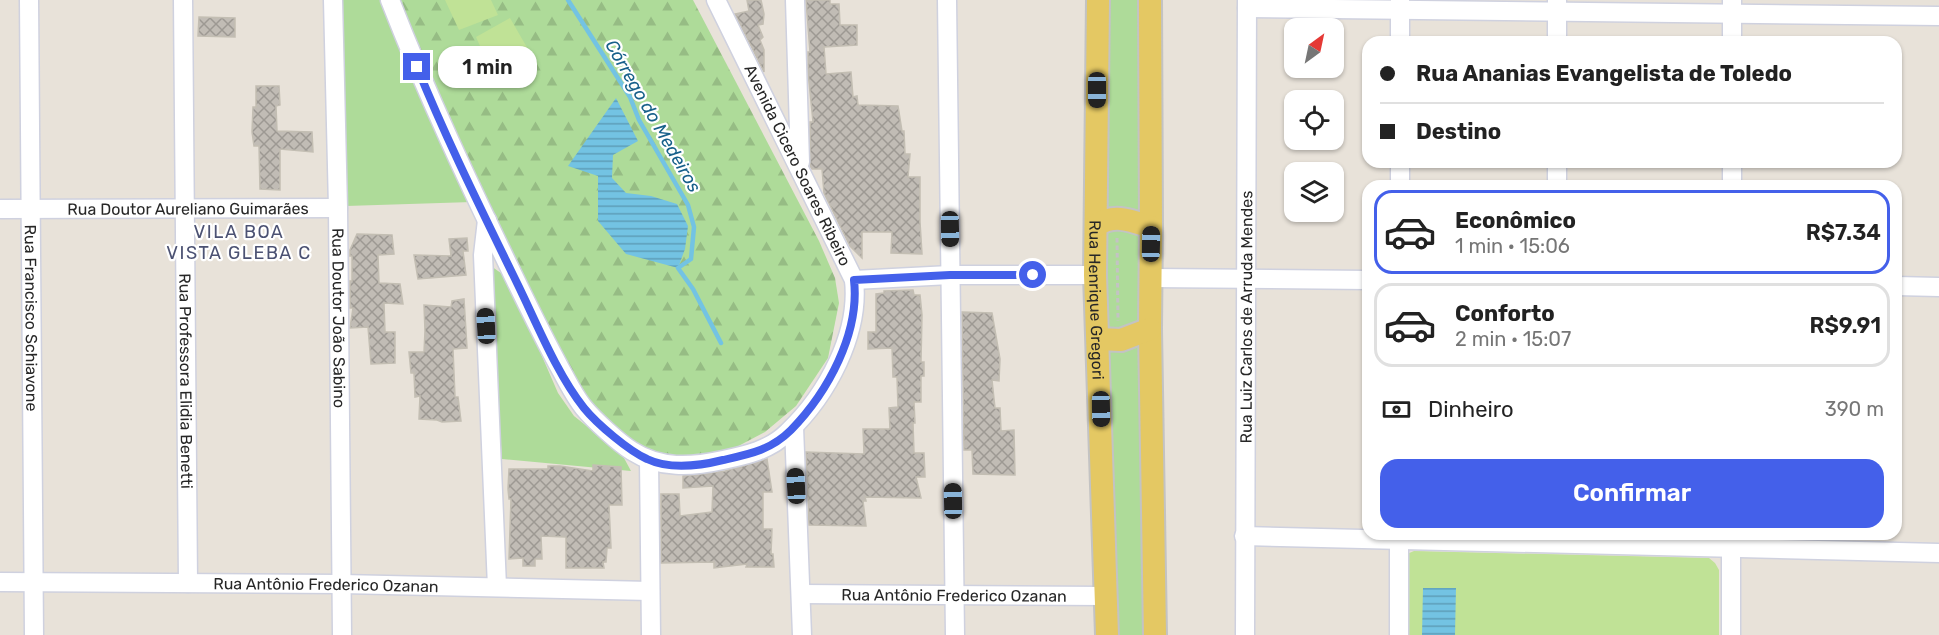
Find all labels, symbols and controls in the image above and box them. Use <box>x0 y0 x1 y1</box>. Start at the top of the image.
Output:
north arrow <box>1284 18 1344 78</box>
map controls <box>1284 18 1344 222</box>
water label: Córrego do Medeiros <box>600 36 706 196</box>
callout: 1 min <box>438 46 537 88</box>
route end <box>403 53 430 80</box>
text: 1 min <box>462 55 513 79</box>
text: Rua Ananias Evangelista de Toledo <box>1416 60 1792 87</box>
street label: Avenida Cicero Soares Ribeiro <box>740 61 855 269</box>
car <box>1088 72 1106 108</box>
button: locate <box>1284 90 1344 150</box>
text: Destino <box>1416 118 1501 145</box>
button: layers <box>1284 162 1344 222</box>
street label: Rua Luiz Carlos de Arruda Mendes <box>1237 191 1256 443</box>
street label: Rua Doutor Aureliano Guimarães <box>67 199 309 219</box>
icon: car <box>1383 205 1437 259</box>
text: Econômico <box>1455 207 1576 234</box>
car <box>941 211 959 247</box>
text: R$7.34 <box>1806 219 1881 246</box>
street label: Rua Henrique Gregori <box>1085 220 1107 380</box>
district label: VILA BOA VISTA GLEBA C <box>166 221 312 264</box>
street label: Rua Francisco Schiavone <box>21 224 41 412</box>
car <box>1142 226 1160 262</box>
street label: Rua Doutor João Sabino <box>328 228 349 408</box>
text: 1 min · 15:06 <box>1455 234 1570 258</box>
route start <box>1019 261 1046 288</box>
street label: Rua Professora Elidia Benetti <box>175 273 196 489</box>
icon: car <box>1383 298 1437 352</box>
text: Conforto <box>1455 300 1555 327</box>
car <box>476 308 496 344</box>
text: R$9.91 <box>1809 312 1881 339</box>
text: 2 min · 15:07 <box>1455 327 1571 351</box>
car <box>1092 391 1110 427</box>
icon: cash <box>1380 393 1413 426</box>
text: Dinheiro <box>1428 396 1514 423</box>
text: 390 m <box>1825 397 1884 421</box>
button: Confirmar <box>1380 459 1884 528</box>
car <box>786 468 806 504</box>
car <box>944 483 962 519</box>
street label: Rua Antônio Frederico Ozanan <box>213 574 439 596</box>
street label: Rua Antônio Frederico Ozanan <box>841 585 1067 606</box>

